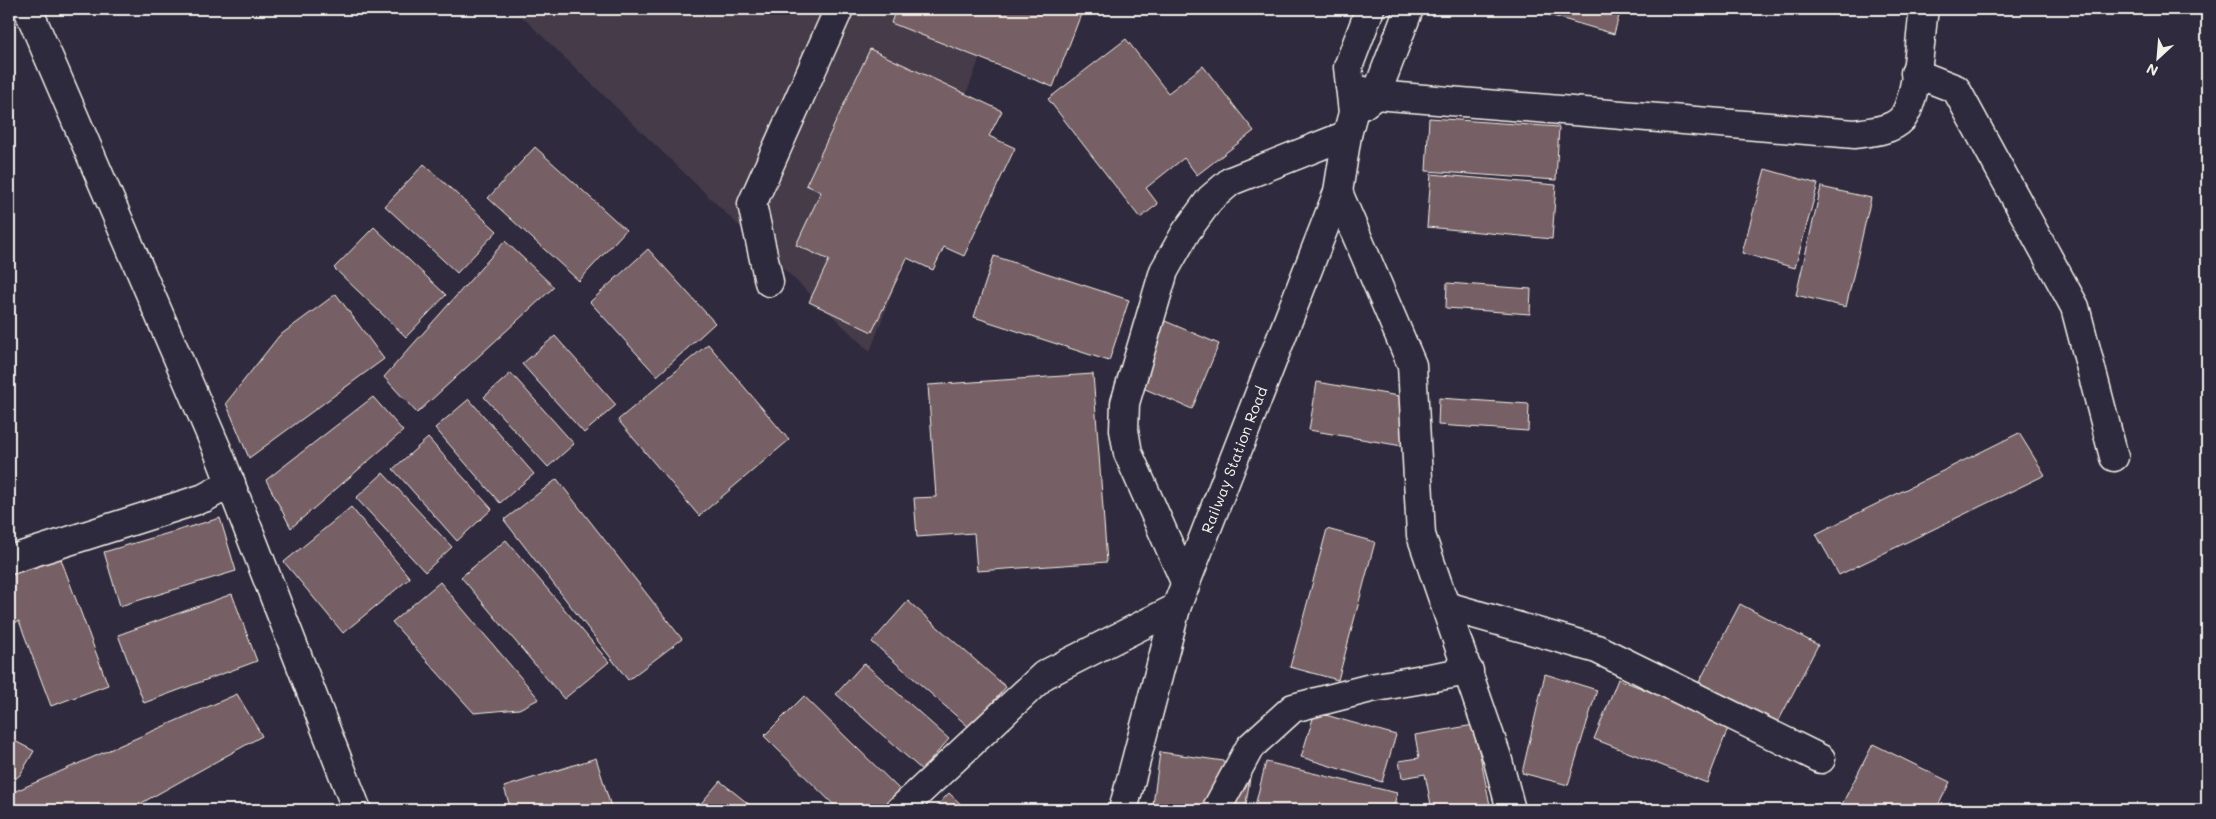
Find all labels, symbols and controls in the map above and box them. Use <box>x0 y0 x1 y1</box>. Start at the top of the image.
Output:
north arrow <box>2134 32 2184 82</box>
text: N <box>2143 59 2161 81</box>
street label: Railway Station Road <box>1196 383 1271 536</box>

